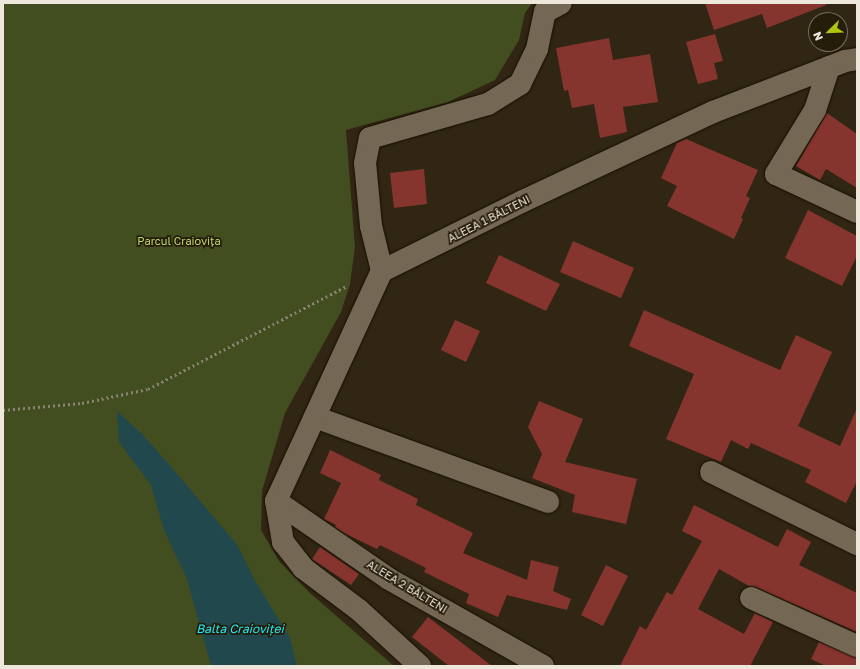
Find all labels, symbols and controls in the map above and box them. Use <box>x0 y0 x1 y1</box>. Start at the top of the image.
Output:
north arrow <box>808 12 848 52</box>
text: N <box>810 30 825 43</box>
street label: ALEEA 1 BÂLTENI <box>446 193 532 245</box>
park label: Parcul Craiovița <box>137 234 221 248</box>
street label: ALEEA 2 BÂLTENI <box>364 558 450 616</box>
water label: Balta Craioviței <box>196 622 284 636</box>

